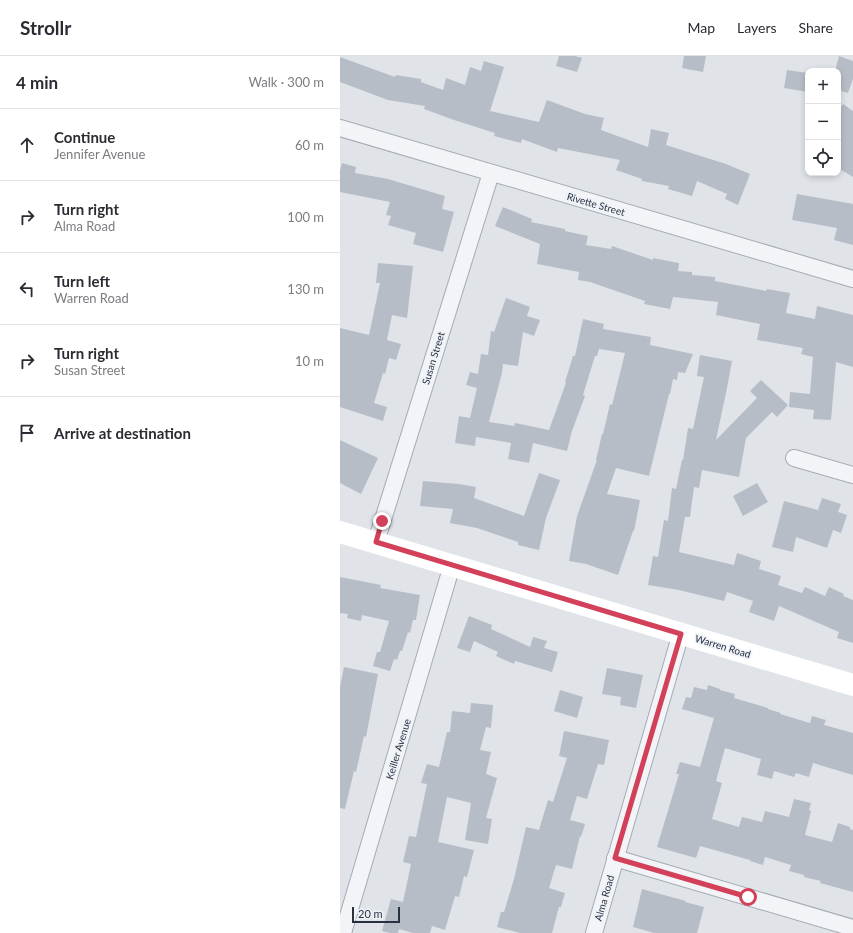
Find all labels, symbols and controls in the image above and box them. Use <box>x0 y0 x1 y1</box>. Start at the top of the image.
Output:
text: Strollr <box>20 16 71 39</box>
text: Map <box>687 19 715 36</box>
text: Layers <box>737 19 777 36</box>
text: Share <box>799 19 833 36</box>
map controls <box>805 68 841 176</box>
button: + <box>805 68 841 104</box>
text: 4 min <box>16 72 58 93</box>
text: Walk · 300 m <box>248 74 324 90</box>
button: − <box>805 104 841 140</box>
text: Continue <box>54 128 115 146</box>
icon: ahead <box>16 134 38 156</box>
text: 60 m <box>295 137 324 153</box>
button: locate <box>805 140 841 176</box>
text: Jennifer Avenue <box>54 146 145 162</box>
street label: Rivette Street <box>566 190 627 218</box>
text: Turn right <box>54 200 119 218</box>
icon: right <box>16 206 38 228</box>
text: 100 m <box>287 209 324 225</box>
text: Alma Road <box>54 218 115 234</box>
text: Turn left <box>54 272 110 290</box>
icon: left <box>16 278 38 300</box>
text: 130 m <box>287 281 324 297</box>
text: Warren Road <box>54 290 129 306</box>
street label: Susan Street <box>419 330 447 386</box>
text: Turn right <box>54 344 119 362</box>
icon: right <box>16 350 38 372</box>
text: 10 m <box>295 353 324 369</box>
text: Susan Street <box>54 362 125 378</box>
icon: arrive <box>16 422 38 444</box>
text: Arrive at destination <box>54 424 191 442</box>
route end <box>373 512 391 530</box>
street label: Warren Road <box>694 632 752 660</box>
street label: Keiller Avenue <box>383 717 413 781</box>
street label: Alma Road <box>592 874 616 922</box>
route start <box>739 888 757 906</box>
scale bar <box>352 905 400 924</box>
text: 20 m <box>358 907 383 920</box>

